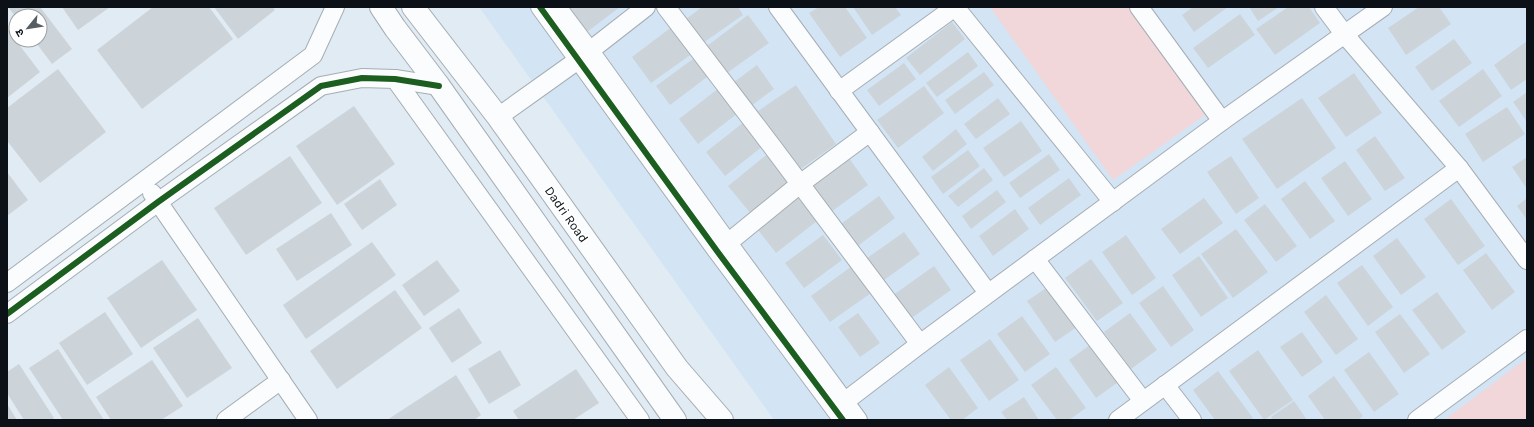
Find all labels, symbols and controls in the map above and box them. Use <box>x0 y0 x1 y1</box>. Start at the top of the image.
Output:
north arrow <box>8 8 48 48</box>
text: उ <box>12 26 27 39</box>
street label: Dadri Road <box>542 183 591 245</box>

